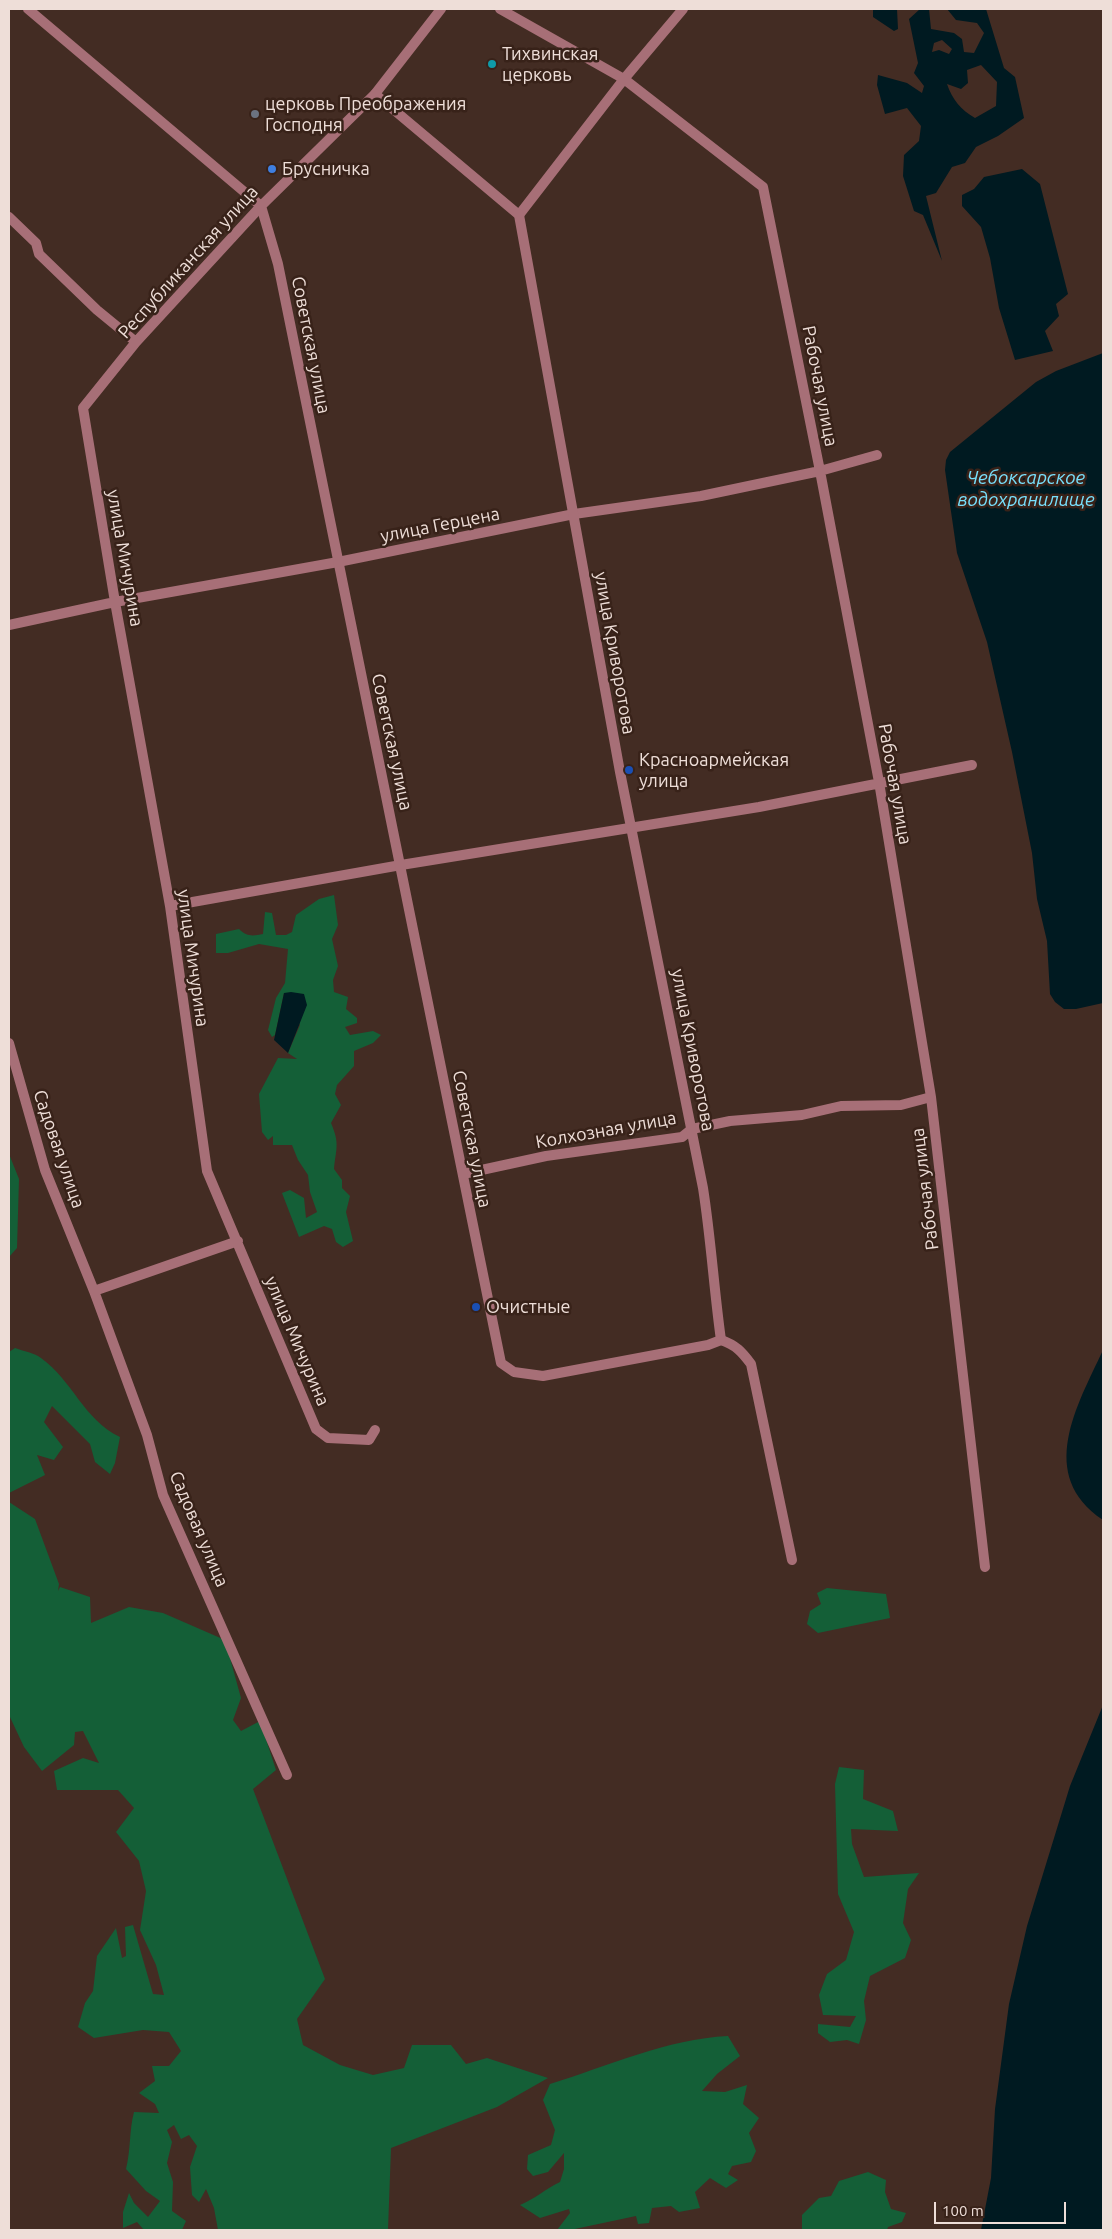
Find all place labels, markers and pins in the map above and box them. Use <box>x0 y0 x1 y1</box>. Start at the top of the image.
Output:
place label: Тихвинская церковь <box>502 43 598 86</box>
marker: Тихвинская церковь <box>486 58 498 70</box>
place label: церковь Преображения Господня <box>265 93 466 136</box>
marker: церковь Преображения Господня <box>249 108 261 120</box>
place label: Брусничка <box>282 158 370 180</box>
marker: Брусничка <box>266 163 278 175</box>
place label: Красноармейская улица <box>639 749 789 792</box>
marker: Красноармейская улица <box>623 764 635 776</box>
place label: Очистные <box>486 1296 570 1318</box>
marker: Очистные <box>470 1301 482 1313</box>

